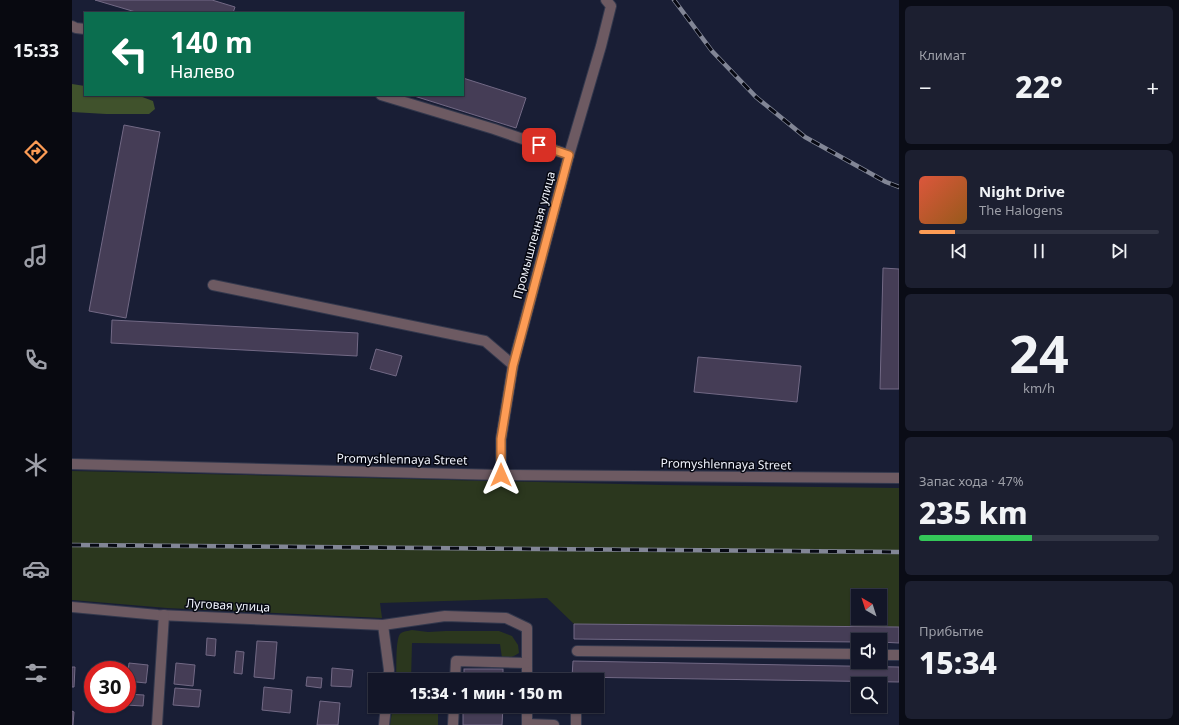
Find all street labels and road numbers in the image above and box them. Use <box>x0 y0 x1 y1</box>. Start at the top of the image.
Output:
street label: Промышленная улица <box>509 169 559 301</box>
street label: Promyshlennaya Street <box>337 449 468 469</box>
street label: Promyshlennaya Street <box>661 454 792 474</box>
street label: Луговая улица <box>185 594 271 616</box>

